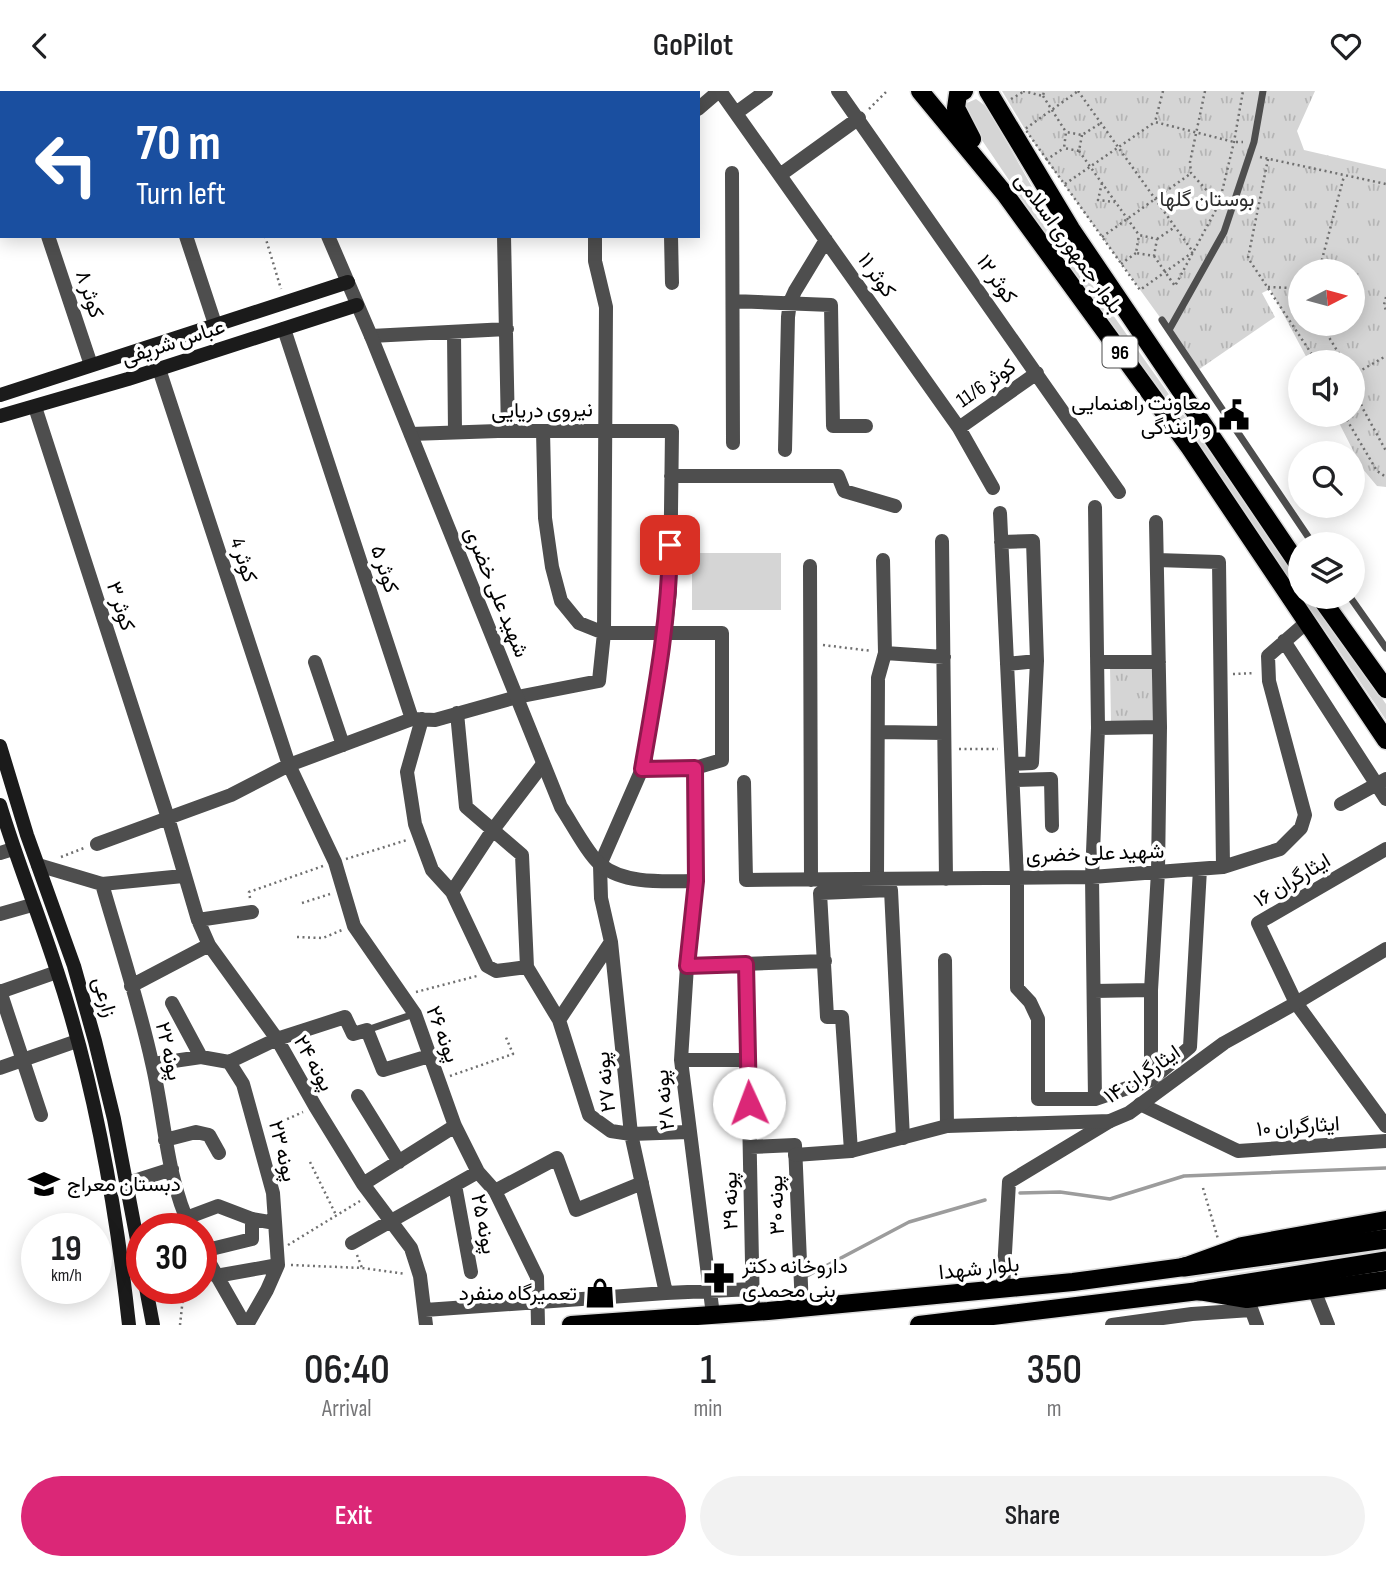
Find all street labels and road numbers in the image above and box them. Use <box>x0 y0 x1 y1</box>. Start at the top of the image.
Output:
street label: بلوار جمهوری اسلامی <box>1009 168 1128 319</box>
street label: کوثر ۱۱ <box>852 248 901 302</box>
street label: کوثر ۱۲ <box>971 250 1022 308</box>
street label: کوثر ۸ <box>70 267 109 321</box>
street label: عباس شریفی <box>118 314 228 371</box>
road number: 96 <box>1102 337 1138 367</box>
street label: کوثر 11/6 <box>952 354 1021 413</box>
street label: نیروی دریایی <box>491 397 593 424</box>
street label: شهید علی خضری <box>459 523 534 661</box>
street label: کوثر 4 <box>225 535 262 586</box>
street label: کوثر ۵ <box>365 542 404 596</box>
street label: کوثر ۳ <box>101 578 140 634</box>
street label: شهید علی خضری <box>1025 839 1165 868</box>
street label: ایثارگران ۱۶ <box>1249 848 1335 913</box>
street label: زارعی <box>87 974 122 1020</box>
street label: پونه ۲۶ <box>419 1002 465 1066</box>
street label: پونه ۲۲ <box>149 1019 187 1083</box>
street label: پونه ۲۴ <box>287 1031 339 1096</box>
street label: ایثارگران ۱۴ <box>1099 1040 1185 1109</box>
street label: پونه ۲۷ <box>590 1050 622 1113</box>
street label: پونه ۲۸ <box>649 1068 681 1131</box>
street label: ایثارگران ۱۰ <box>1255 1111 1341 1142</box>
street label: پونه ۲۳ <box>262 1118 302 1184</box>
street label: پونه ۲۹ <box>717 1172 745 1230</box>
street label: پونه ۳۰ <box>763 1175 791 1235</box>
street label: پونه ۲۵ <box>464 1192 502 1256</box>
street label: بلوار شهدا <box>938 1252 1020 1285</box>

